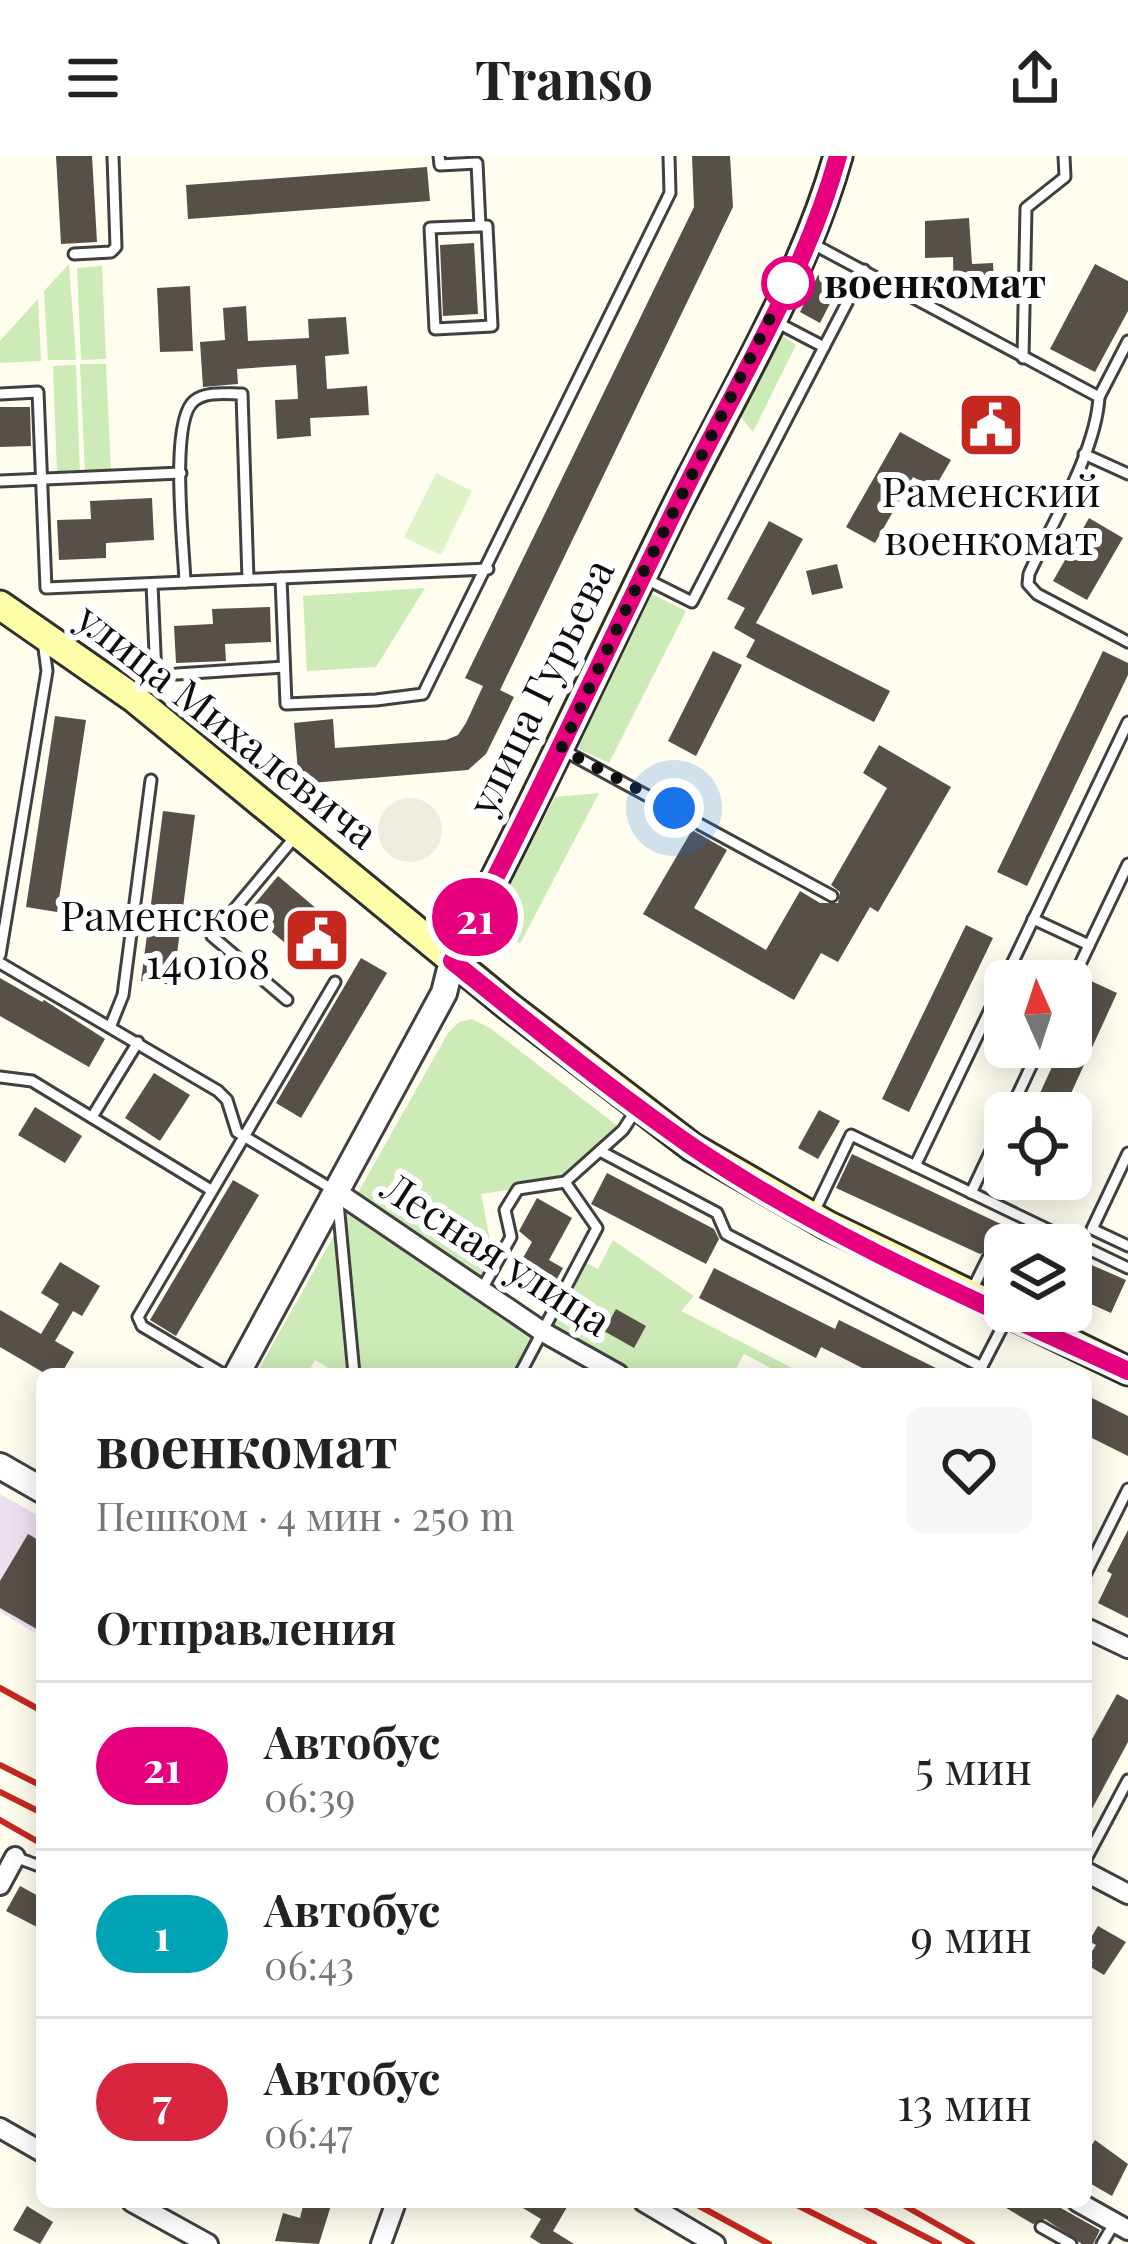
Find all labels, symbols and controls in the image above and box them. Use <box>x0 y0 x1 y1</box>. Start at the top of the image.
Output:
text: Transo <box>475 42 653 114</box>
icon: menu <box>60 45 126 111</box>
icon: share <box>1002 45 1068 111</box>
place label: военкомат <box>824 253 1046 309</box>
marker: военкомат <box>763 258 813 308</box>
public building icon: Раменский военкомат <box>956 390 1026 460</box>
place label: Раменский военкомат <box>882 462 1100 566</box>
street label: улица Гурьева <box>453 549 625 824</box>
street label: улица Михалевича <box>65 588 391 860</box>
your location <box>644 778 704 838</box>
line badge: 21 <box>421 878 529 956</box>
place label: Раменское 140108 <box>60 886 270 990</box>
text: 21 <box>456 889 494 945</box>
public building icon: Раменское 140108 <box>282 905 352 975</box>
north arrow <box>984 960 1092 1068</box>
map controls <box>984 960 1092 1332</box>
button: locate <box>984 1092 1092 1200</box>
street label: Лесная улица <box>371 1157 623 1347</box>
button: layers <box>984 1224 1092 1332</box>
text: военкомат <box>96 1406 398 1482</box>
button: heart <box>906 1407 1032 1533</box>
text: Пешком · 4 мин · 250 m <box>96 1489 514 1541</box>
text: Отправления <box>96 1596 397 1656</box>
text: Автобус <box>264 1710 440 1770</box>
text: 5 мин <box>915 1736 1032 1796</box>
text: 21 <box>143 1738 181 1794</box>
text: 06:39 <box>264 1770 355 1822</box>
text: Автобус <box>264 1878 440 1938</box>
text: 9 мин <box>910 1904 1032 1964</box>
text: 1 <box>154 1906 170 1962</box>
text: 06:43 <box>264 1938 354 1990</box>
text: Автобус <box>264 2046 440 2106</box>
text: 13 мин <box>897 2072 1032 2132</box>
text: 7 <box>152 2074 172 2130</box>
text: 06:47 <box>264 2106 353 2158</box>

